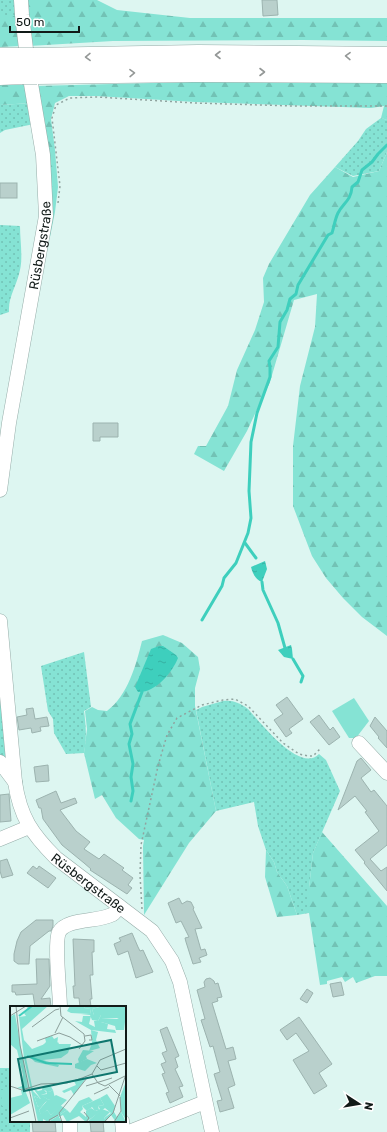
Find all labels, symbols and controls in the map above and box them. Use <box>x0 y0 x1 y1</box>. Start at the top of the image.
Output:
scale bar <box>10 8 79 34</box>
text: 50 m <box>16 15 44 29</box>
one-way arrow <box>215 51 221 59</box>
one-way arrow <box>345 52 351 60</box>
one-way arrow <box>85 53 91 61</box>
one-way arrow <box>259 68 265 76</box>
one-way arrow <box>129 69 135 77</box>
street label: Rüsbergstraße <box>26 201 54 291</box>
street label: Rüsbergstraße <box>49 850 129 916</box>
inset map <box>10 1006 126 1122</box>
north arrow <box>339 1084 379 1124</box>
text: N <box>361 1101 375 1111</box>

